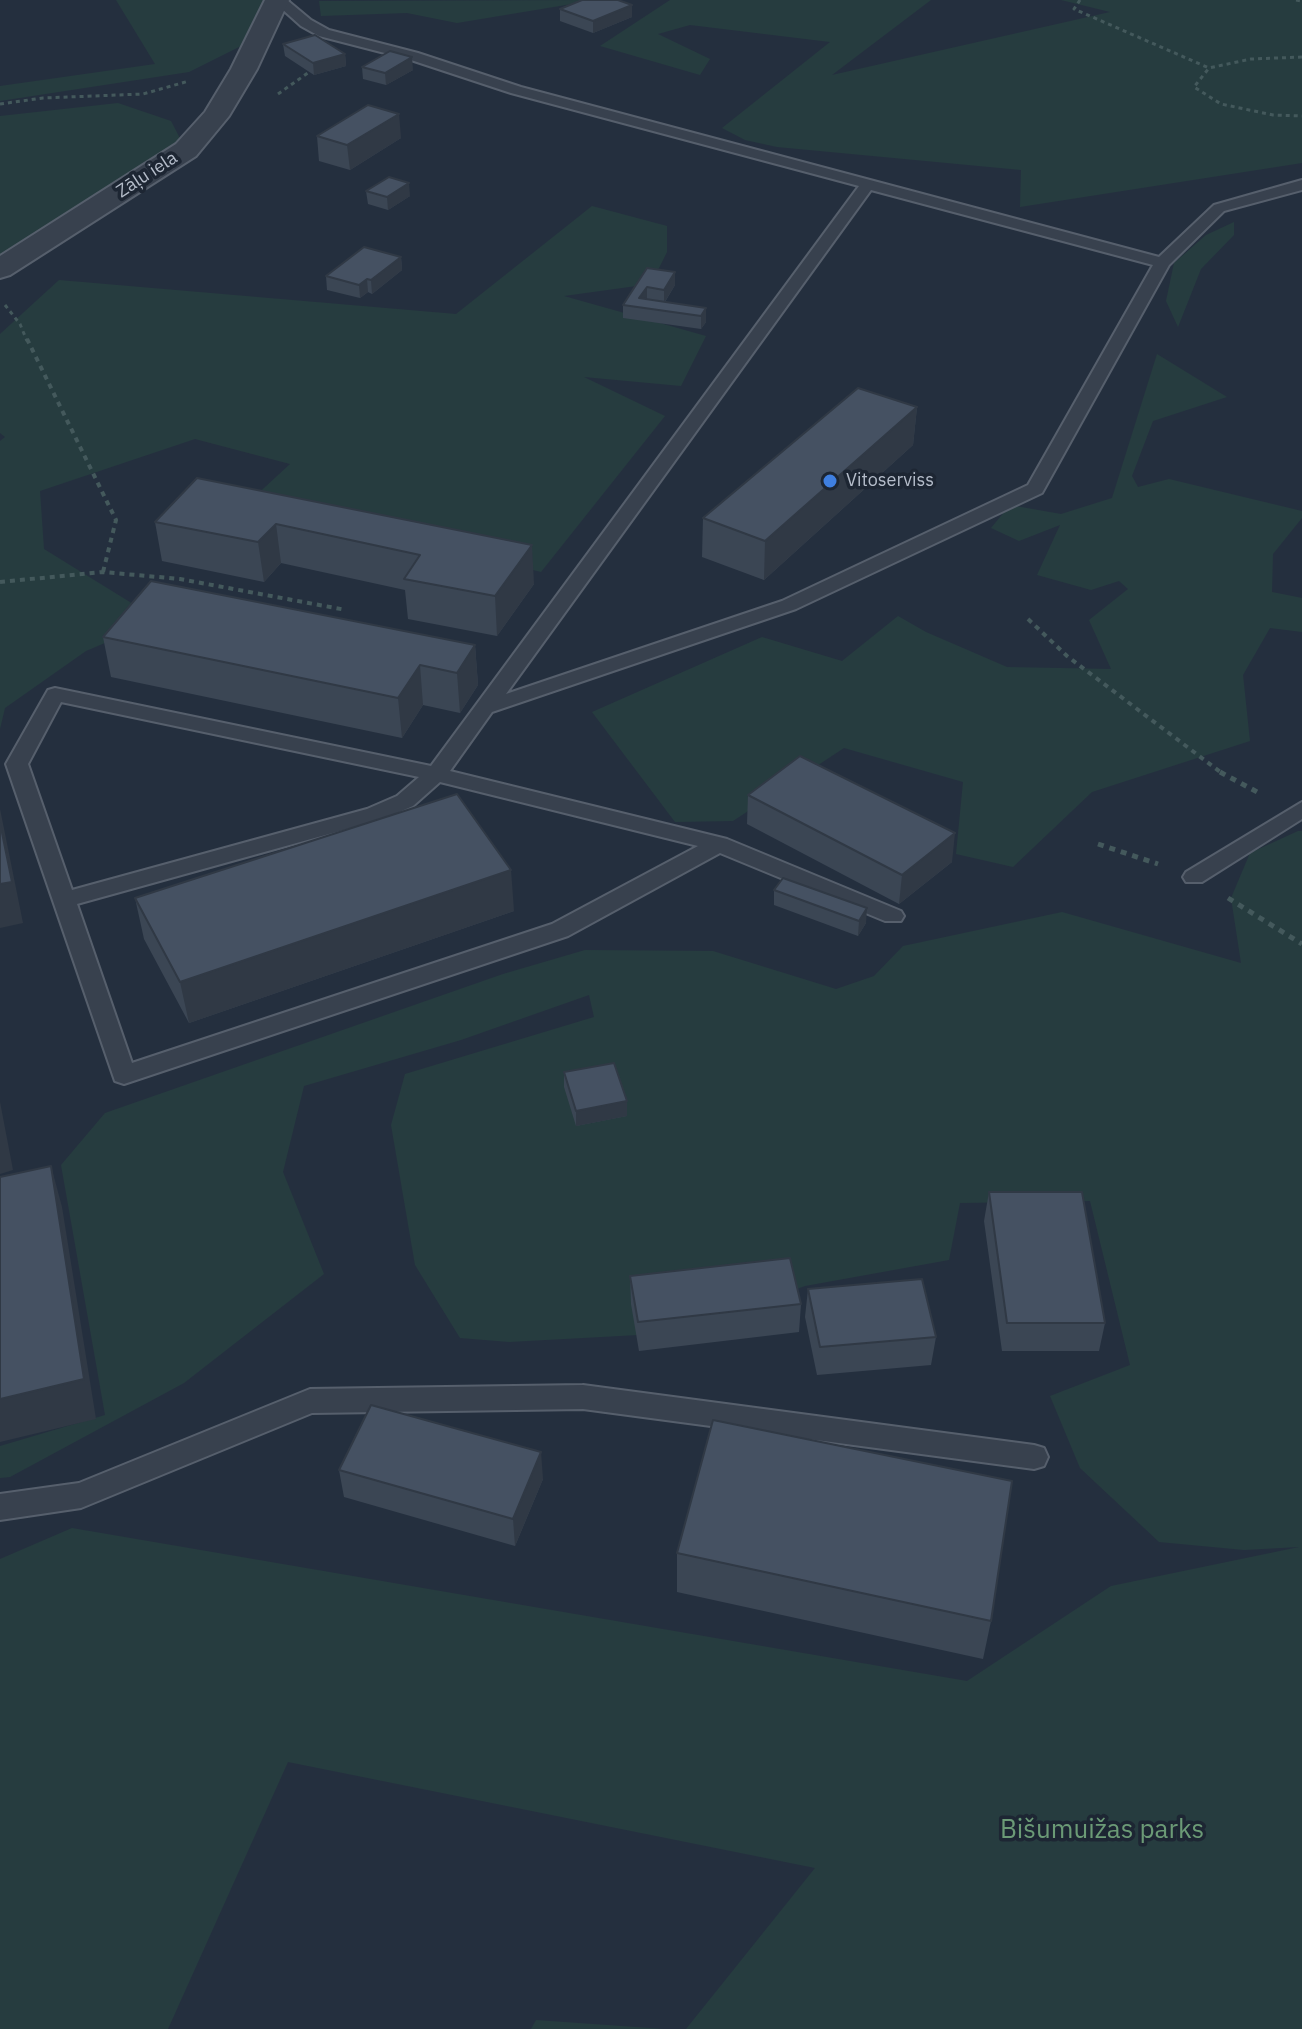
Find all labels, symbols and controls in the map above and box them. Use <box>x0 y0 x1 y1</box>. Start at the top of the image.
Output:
street label: Zāļu iela <box>112 147 182 203</box>
place label: Vitoserviss <box>846 470 934 492</box>
marker: Vitoserviss <box>821 472 839 490</box>
park label: Bišumuižas parks <box>1000 1814 1204 1846</box>

